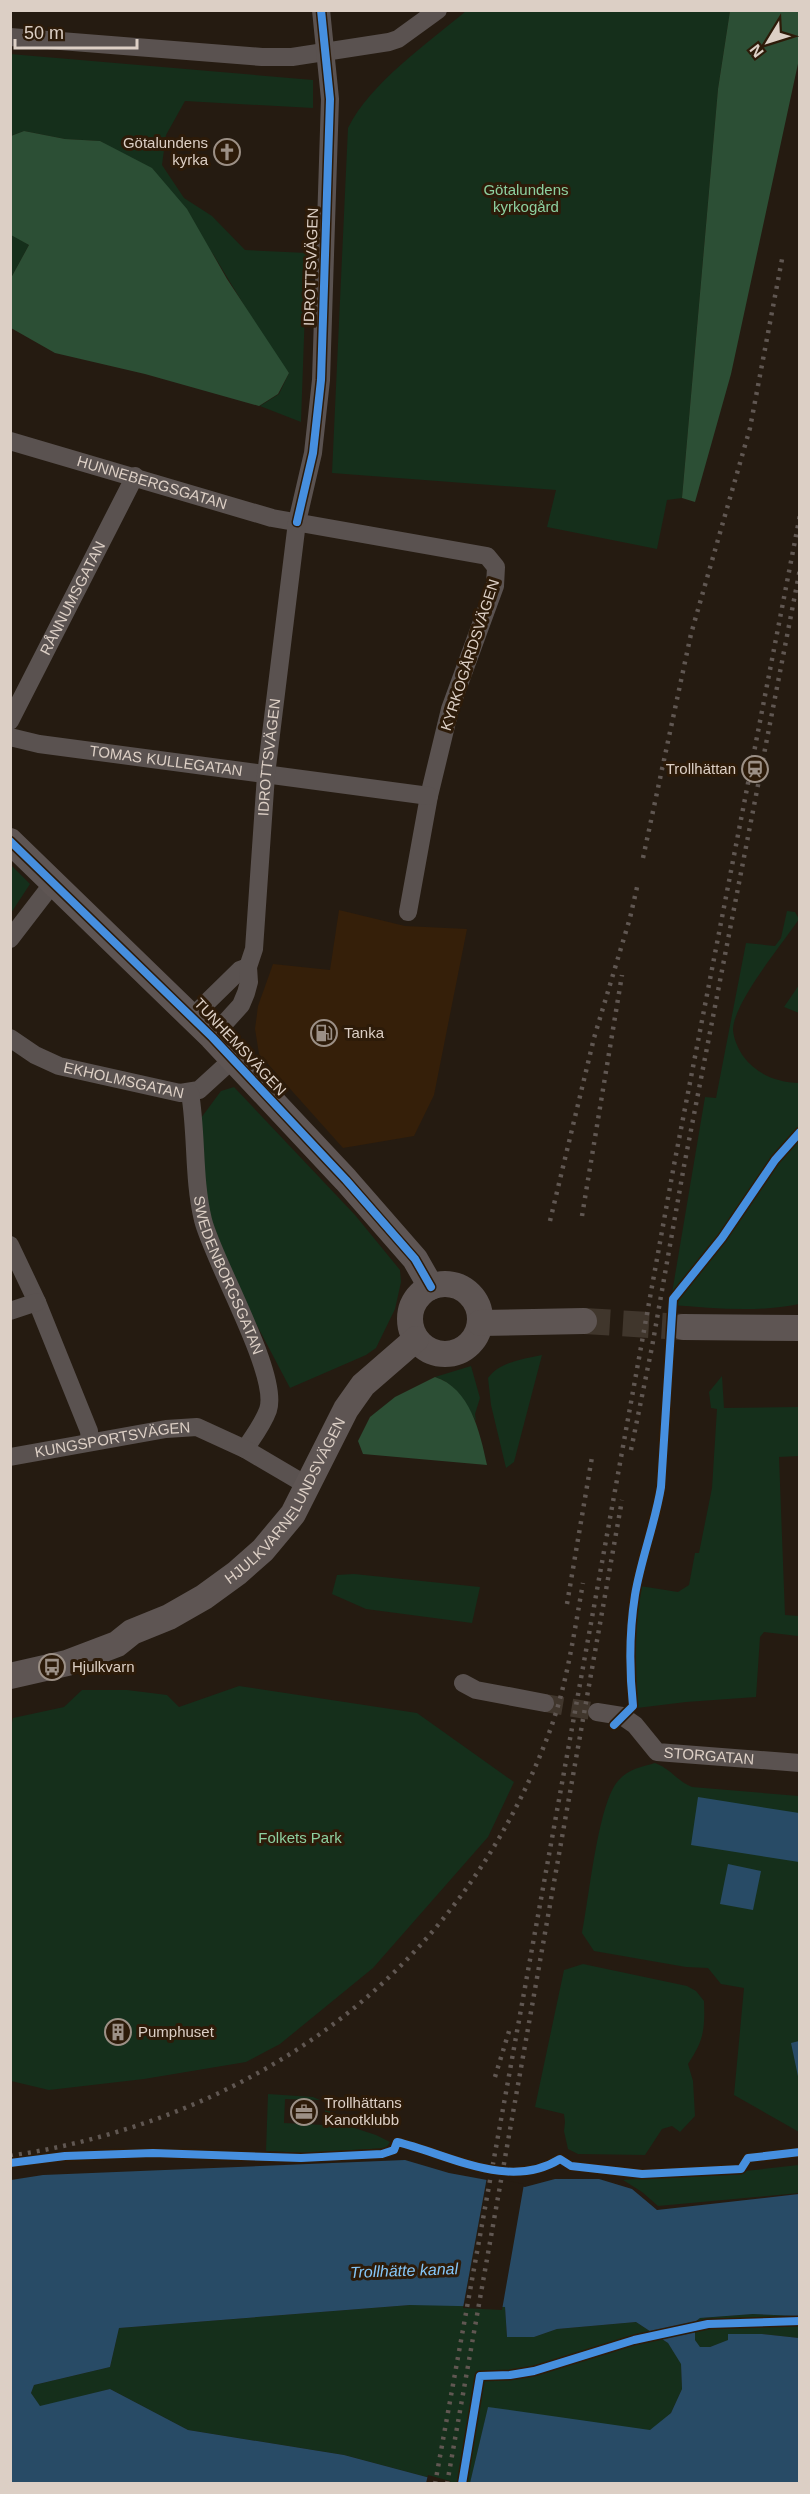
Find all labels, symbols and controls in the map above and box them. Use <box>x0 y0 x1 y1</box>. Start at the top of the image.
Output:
scale bar <box>15 12 136 50</box>
north arrow <box>738 12 798 72</box>
text: 50 m <box>24 23 64 43</box>
text: N <box>746 41 767 61</box>
place label: Götalundens kyrka <box>123 134 209 168</box>
church icon: Götalundens kyrka <box>212 137 242 167</box>
park label: Götalundens kyrkogård <box>483 181 569 215</box>
street label: IDROTTSVÄGEN <box>300 208 321 326</box>
street label: HUNNEBERGSGATAN <box>75 452 229 512</box>
street label: RÅNNUMSGATAN <box>36 538 108 658</box>
street label: KYRKOGÅRDSVÄGEN <box>437 577 502 733</box>
street label: IDROTTSVÄGEN <box>254 697 283 817</box>
street label: TOMAS KULLEGATAN <box>88 742 244 779</box>
station icon: Trollhättan <box>740 754 770 784</box>
place label: Trollhättan <box>666 760 736 777</box>
street label: TUNHEMSVÄGEN <box>191 995 290 1099</box>
fuel station icon: Tanka <box>309 1018 339 1048</box>
place label: Tanka <box>344 1024 385 1041</box>
street label: EKHOLMSGATAN <box>62 1058 186 1102</box>
street label: SWEDENBORGSGATAN <box>191 1194 267 1357</box>
street label: HJULKVARNELUNDSVÄGEN <box>221 1414 348 1587</box>
street label: KUNGSPORTSVÄGEN <box>33 1418 191 1460</box>
bus stop icon: Hjulkvarn <box>37 1652 67 1682</box>
place label: Hjulkvarn <box>72 1658 135 1675</box>
street label: STORGATAN <box>663 1744 755 1767</box>
park label: Folkets Park <box>258 1829 342 1846</box>
building icon: Pumphuset <box>103 2017 133 2047</box>
place label: Pumphuset <box>138 2023 215 2040</box>
place label: Trollhättans Kanotklubb <box>324 2094 402 2128</box>
office icon: Trollhättans Kanotklubb <box>289 2097 319 2127</box>
water label: Trollhätte kanal <box>350 2260 459 2281</box>

